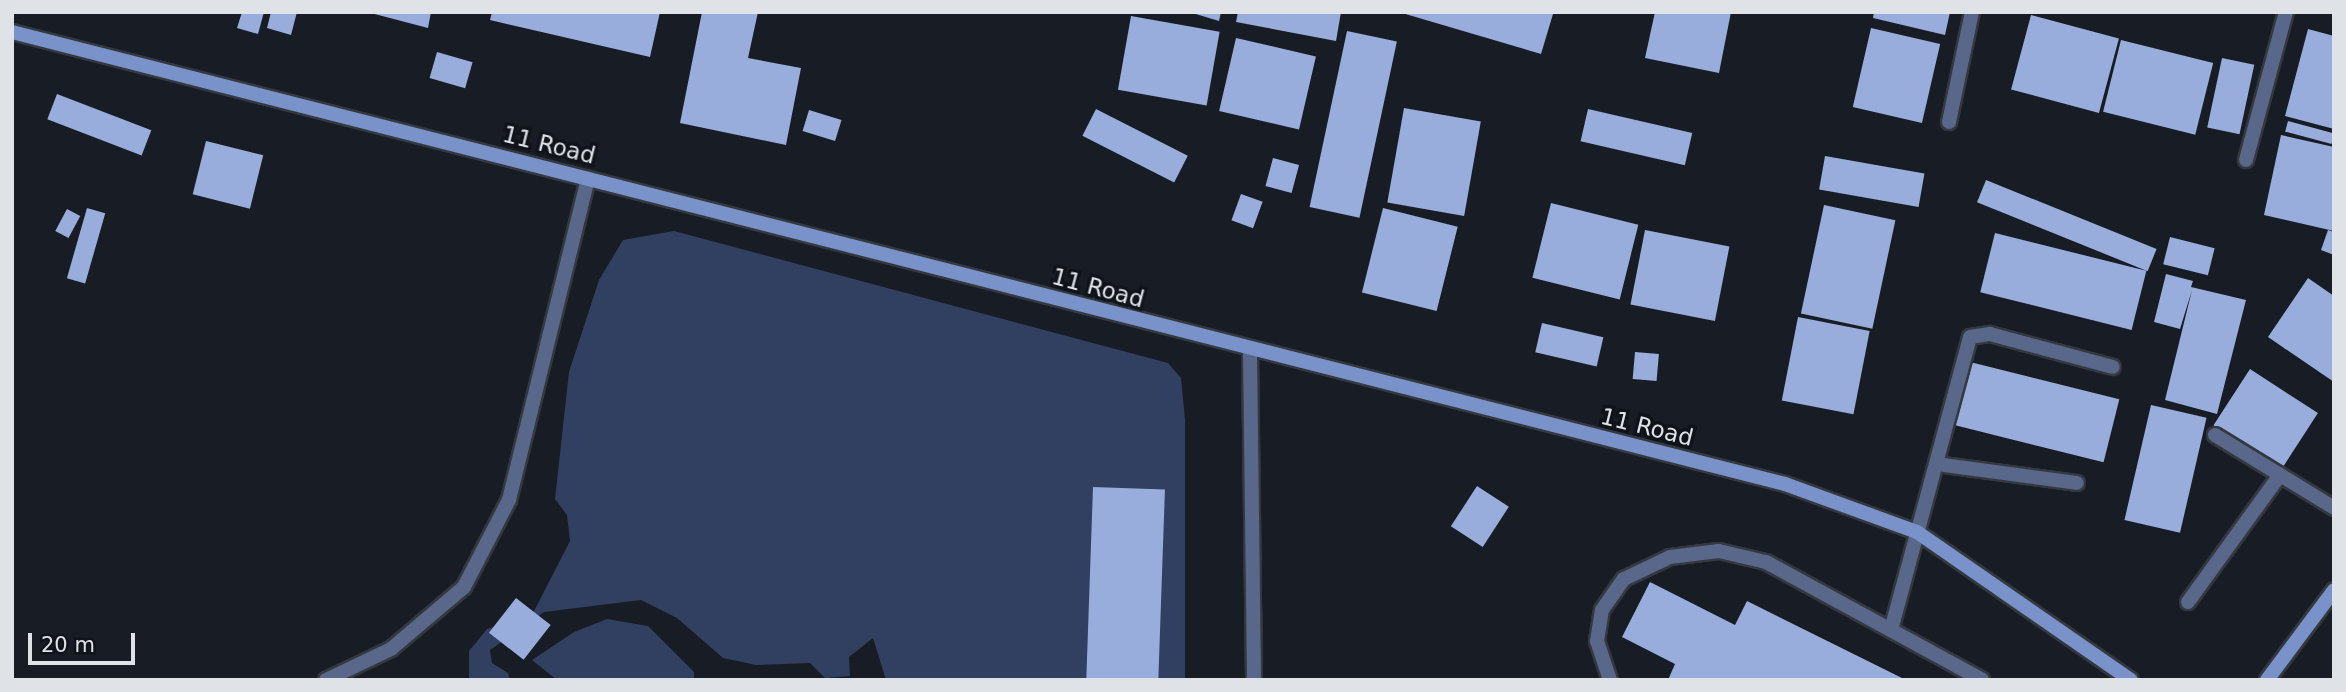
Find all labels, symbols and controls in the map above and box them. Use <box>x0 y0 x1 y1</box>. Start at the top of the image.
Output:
street label: 11 Road <box>500 120 598 170</box>
street label: 11 Road <box>1049 262 1147 314</box>
street label: 11 Road <box>1598 402 1696 452</box>
scale bar <box>32 618 138 662</box>
text: 20 m <box>41 633 95 657</box>

